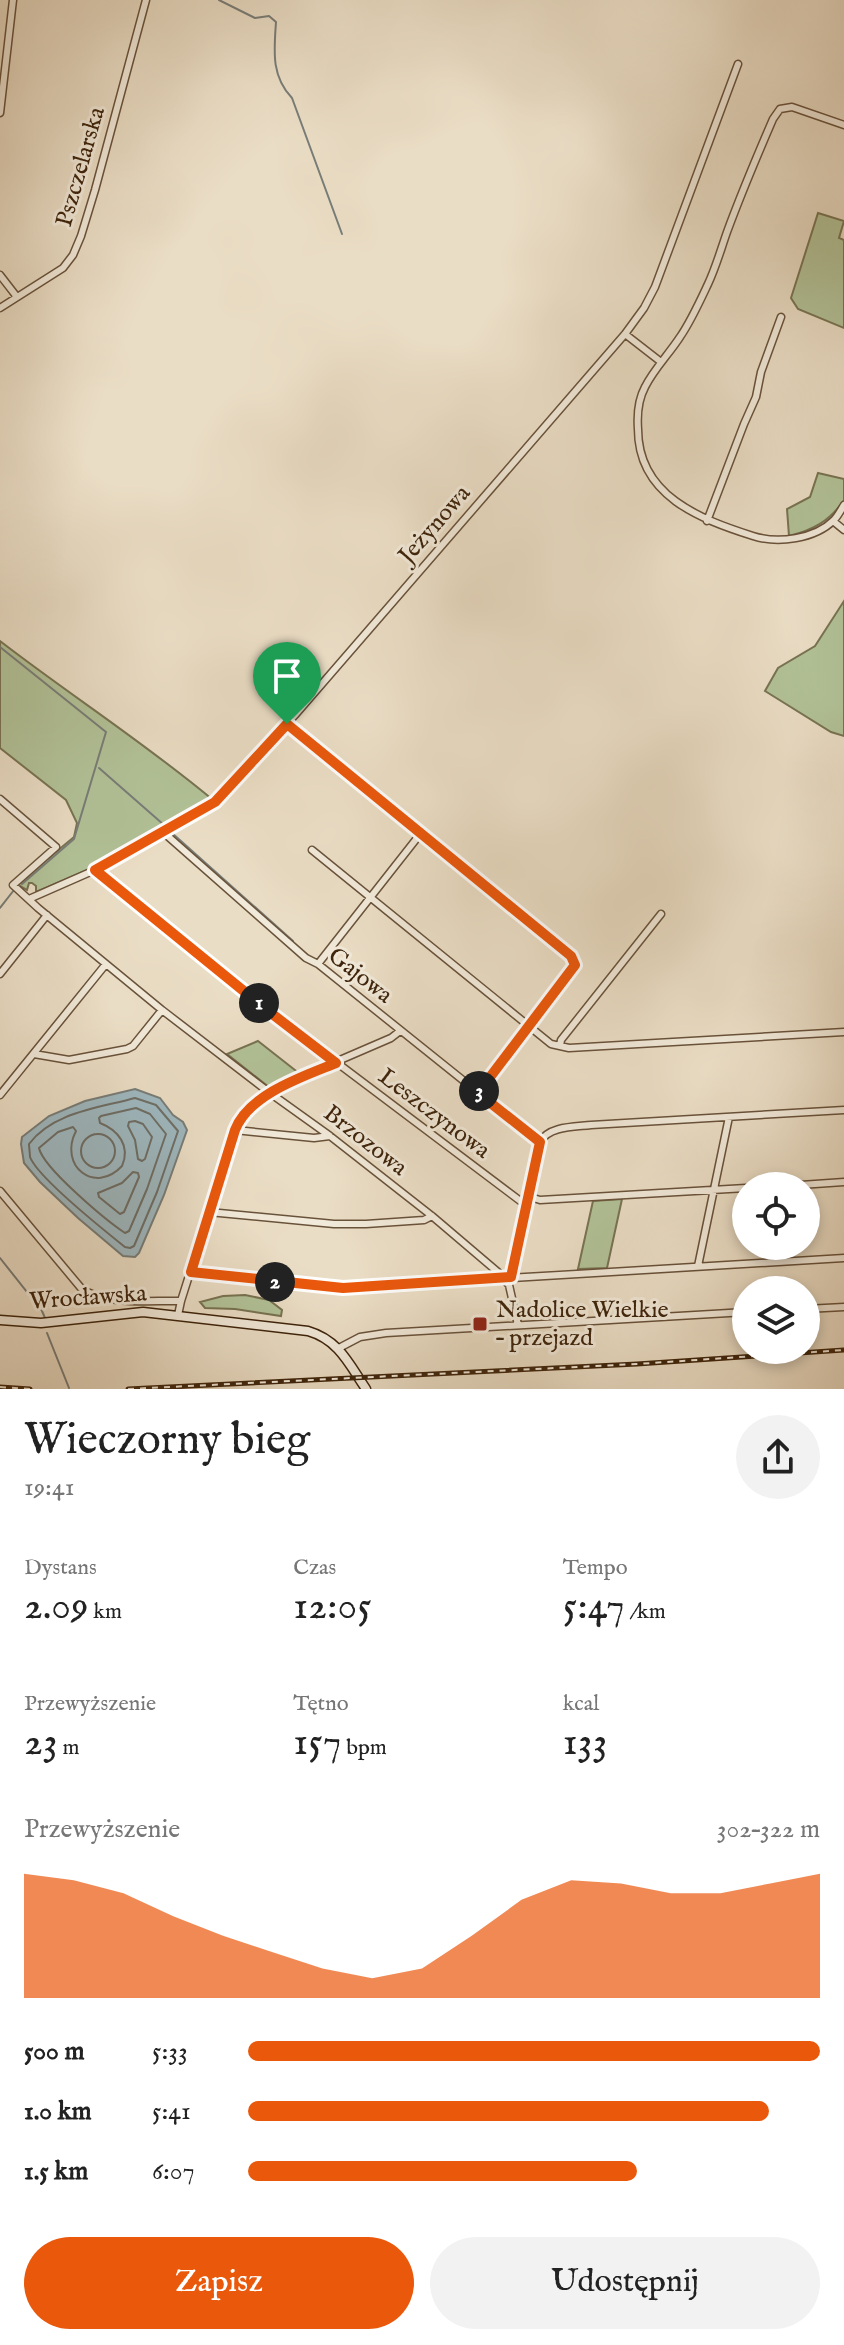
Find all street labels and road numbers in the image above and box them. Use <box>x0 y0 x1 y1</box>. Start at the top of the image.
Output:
street label: Pszczelarska <box>49 103 113 231</box>
street label: Jeżynowa <box>390 479 478 573</box>
street label: Gajowa <box>321 941 399 1011</box>
street label: Leszczynowa <box>372 1062 497 1167</box>
street label: Brzozowa <box>317 1098 414 1184</box>
street label: Wrocławska <box>28 1278 148 1318</box>

